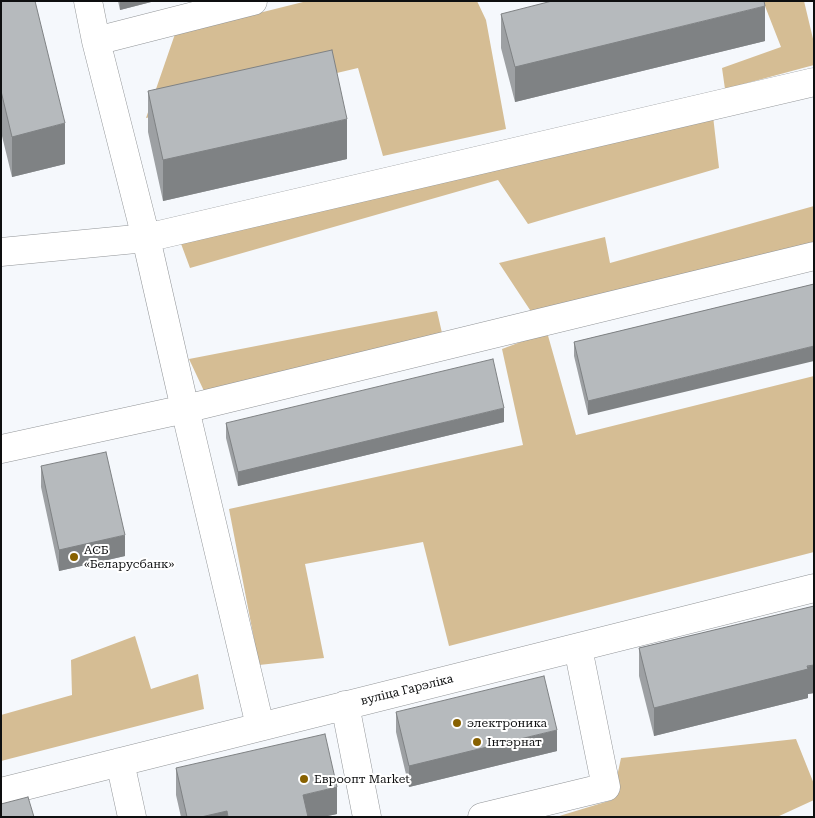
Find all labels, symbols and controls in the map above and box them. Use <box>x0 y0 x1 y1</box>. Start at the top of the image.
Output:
place label: АСБ «Беларусбанк» <box>84 543 174 571</box>
marker: АСБ «Беларусбанк» <box>68 551 80 563</box>
street label: вуліца Гарэліка <box>359 672 455 708</box>
place label: электроника <box>467 716 547 730</box>
marker: электроника <box>451 717 463 729</box>
place label: Інтэрнат <box>487 735 542 749</box>
marker: Інтэрнат <box>471 736 483 748</box>
place label: Евроопт Market <box>314 772 410 786</box>
marker: Евроопт Market <box>298 773 310 785</box>

